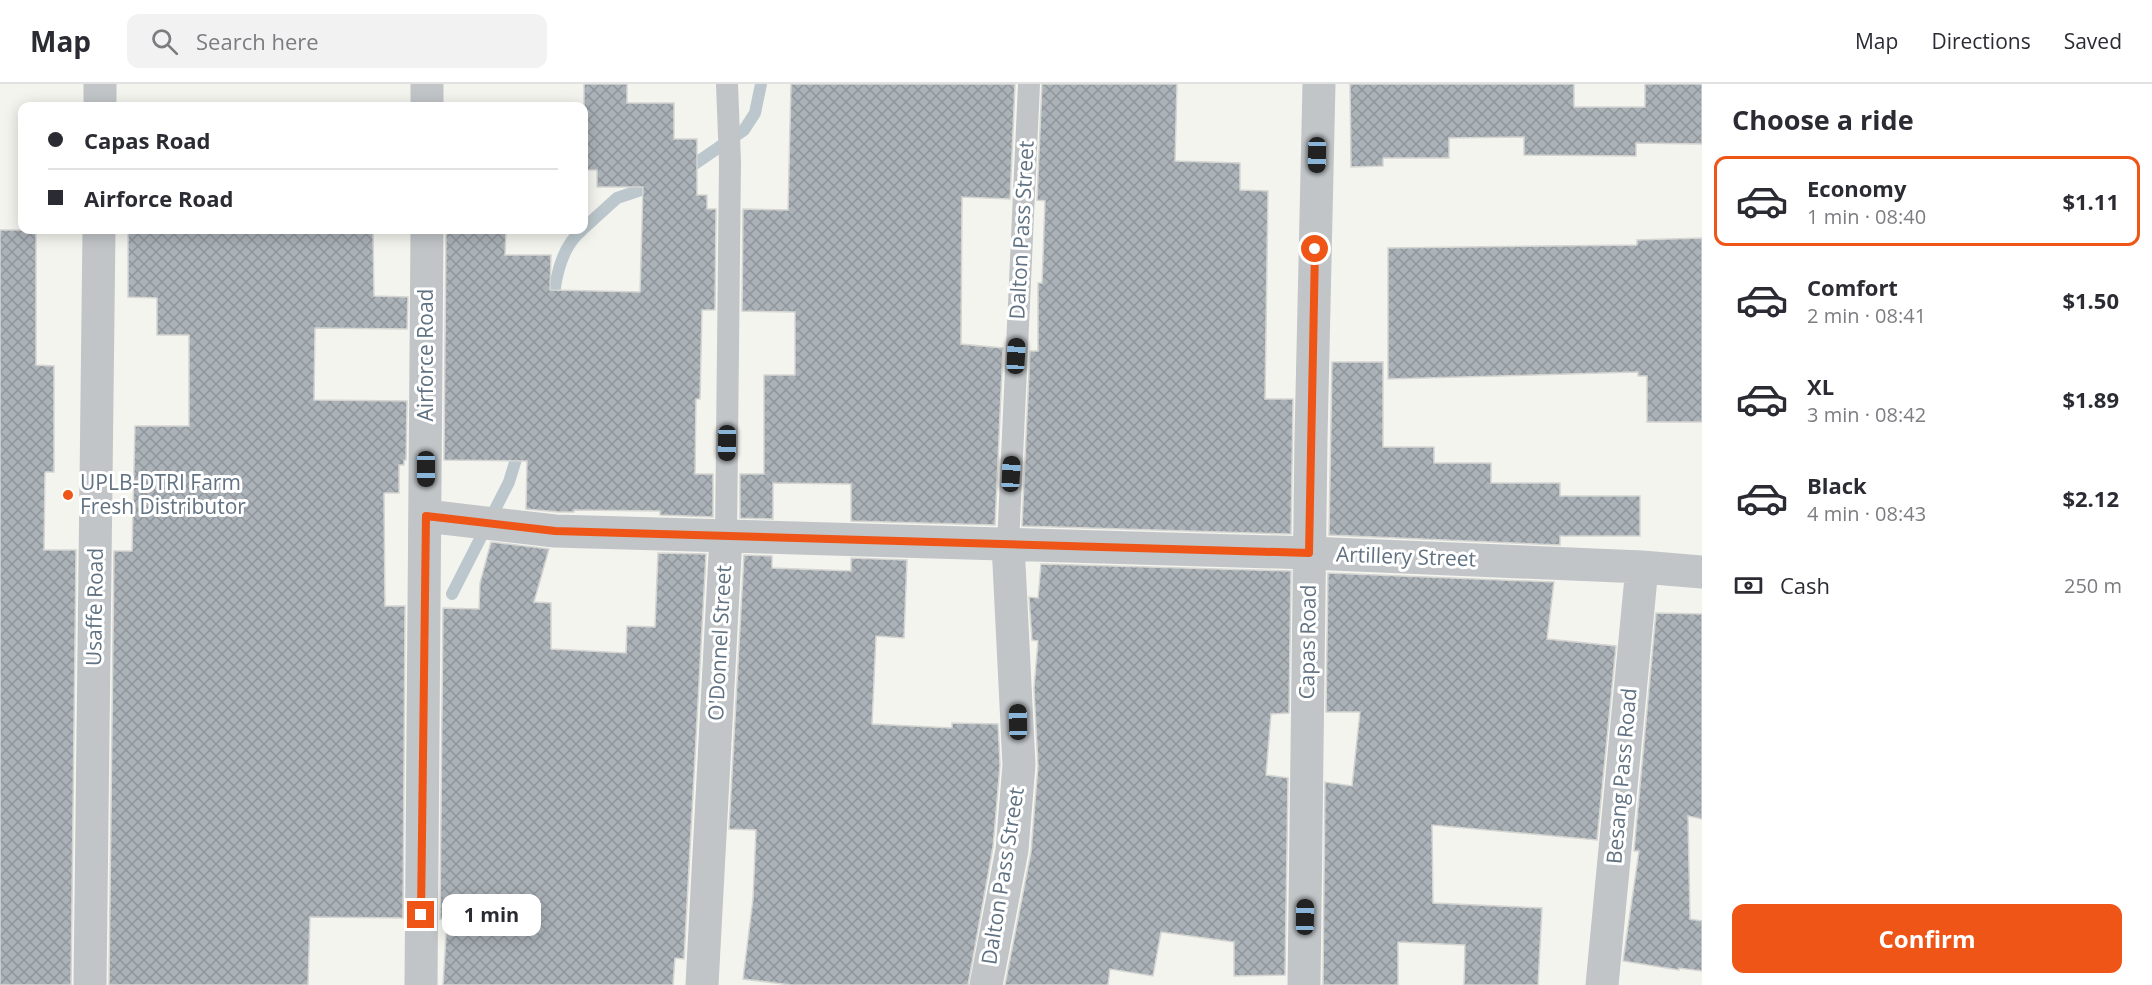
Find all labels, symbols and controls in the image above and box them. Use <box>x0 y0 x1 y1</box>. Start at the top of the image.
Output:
search box <box>127 14 547 68</box>
text: Map <box>30 22 91 60</box>
icon: search <box>148 25 181 58</box>
text: Search here <box>196 26 319 56</box>
text: Map <box>1855 27 1898 55</box>
text: Directions <box>1931 27 2031 55</box>
text: Saved <box>2064 27 2122 55</box>
text: Choose a ride <box>1732 101 1914 138</box>
text: Capas Road <box>84 125 211 155</box>
car <box>1308 137 1326 173</box>
street label: Dalton Pass Street <box>1002 140 1040 320</box>
text: Economy <box>1807 173 1906 203</box>
icon: car <box>1735 174 1789 228</box>
text: Airforce Road <box>84 183 233 213</box>
text: $1.11 <box>2062 186 2119 216</box>
text: 1 min · 08:40 <box>1807 203 1926 230</box>
route start <box>1301 235 1328 262</box>
text: Comfort <box>1807 272 1898 302</box>
icon: car <box>1735 273 1789 327</box>
text: $1.50 <box>2062 285 2119 315</box>
street label: Airforce Road <box>411 289 439 421</box>
text: 2 min · 08:41 <box>1807 302 1926 329</box>
car <box>1006 338 1026 374</box>
text: XL <box>1807 371 1834 401</box>
icon: car <box>1735 372 1789 426</box>
text: $1.89 <box>2062 384 2119 414</box>
text: 3 min · 08:42 <box>1807 401 1926 428</box>
car <box>718 425 736 461</box>
car <box>417 451 435 487</box>
car <box>1001 456 1021 492</box>
place label: UPLB-DTRI Farm Fresh Distributor <box>80 468 246 520</box>
text: Black <box>1807 470 1867 500</box>
icon: car <box>1735 471 1789 525</box>
text: $2.12 <box>2062 483 2119 513</box>
marker: UPLB-DTRI Farm Fresh Distributor <box>61 488 75 502</box>
text: 4 min · 08:43 <box>1807 500 1926 527</box>
street label: Artillery Street <box>1335 540 1477 572</box>
street label: Usaffe Road <box>79 548 109 666</box>
street label: O'Donnel Street <box>701 564 737 721</box>
icon: cash <box>1732 569 1765 602</box>
text: Cash <box>1780 570 1830 600</box>
text: 250 m <box>2064 572 2122 599</box>
street label: Capas Road <box>1292 584 1322 700</box>
street label: Besang Pass Road <box>1599 687 1643 865</box>
car <box>1009 704 1027 740</box>
street label: Dalton Pass Street <box>974 785 1030 966</box>
callout: 1 min <box>442 894 541 936</box>
car <box>1296 899 1314 935</box>
route end <box>407 901 434 928</box>
text: 1 min <box>464 901 519 928</box>
button: Confirm <box>1732 904 2122 973</box>

